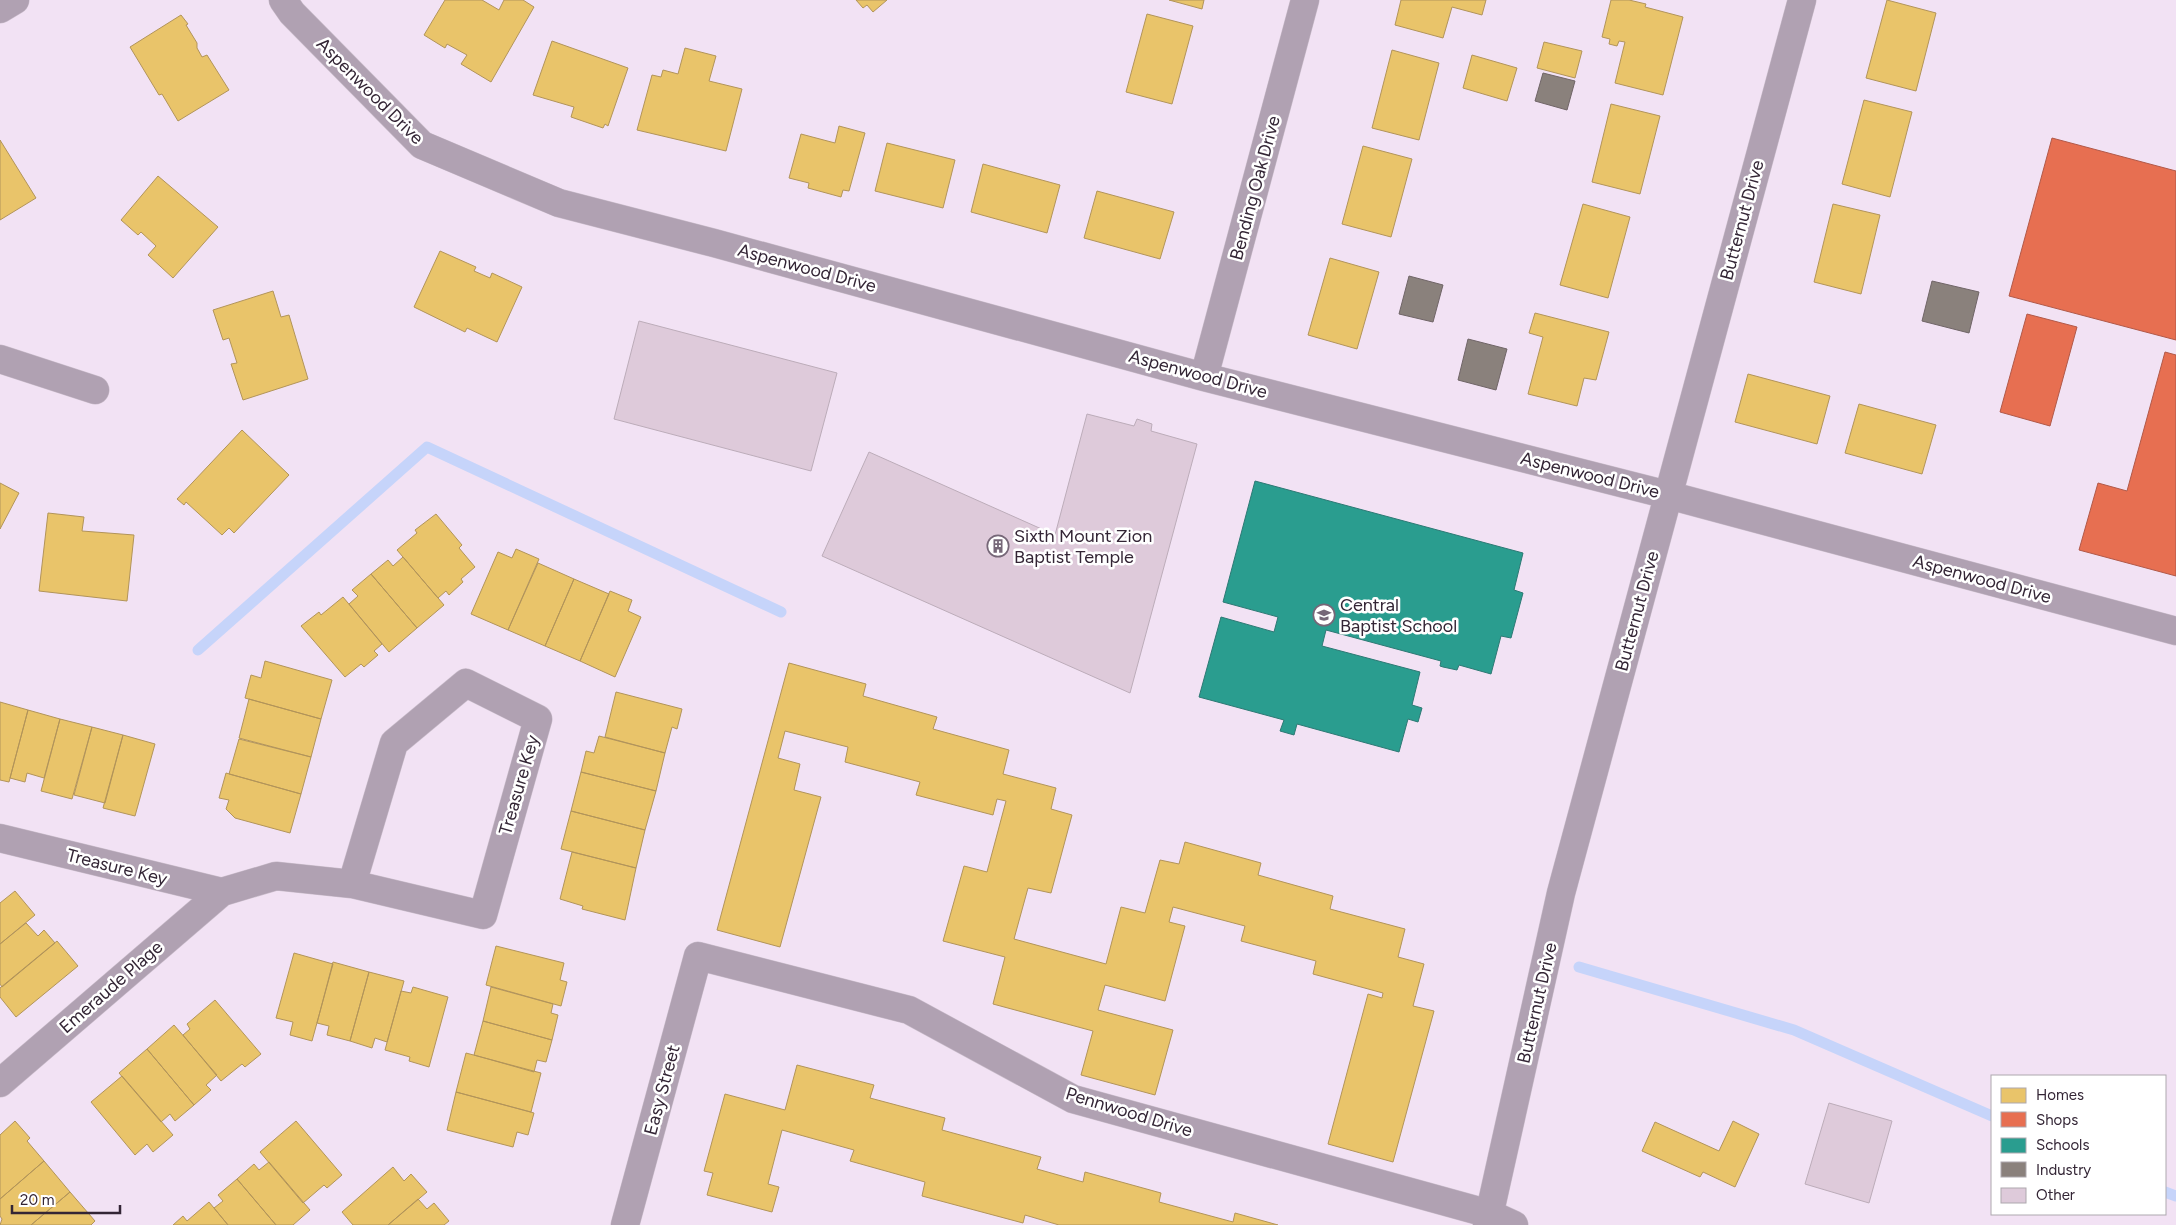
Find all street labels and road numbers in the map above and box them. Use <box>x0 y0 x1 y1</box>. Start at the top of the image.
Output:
street label: Aspenwood Drive <box>312 33 428 149</box>
street label: Bending Oak Drive <box>1225 113 1285 263</box>
street label: Butternut Drive <box>1715 157 1769 282</box>
street label: Aspenwood Drive <box>735 239 879 297</box>
street label: Aspenwood Drive <box>1126 345 1270 403</box>
street label: Aspenwood Drive <box>1518 447 1662 503</box>
street label: Butternut Drive <box>1610 548 1664 673</box>
street label: Aspenwood Drive <box>1910 550 2054 608</box>
street label: Treasure Key <box>494 732 544 837</box>
street label: Treasure Key <box>64 844 170 890</box>
street label: Emeraude Plage <box>55 936 167 1038</box>
street label: Butternut Drive <box>1512 940 1562 1066</box>
street label: Easy Street <box>639 1042 685 1138</box>
street label: Pennwood Drive <box>1063 1082 1195 1142</box>

